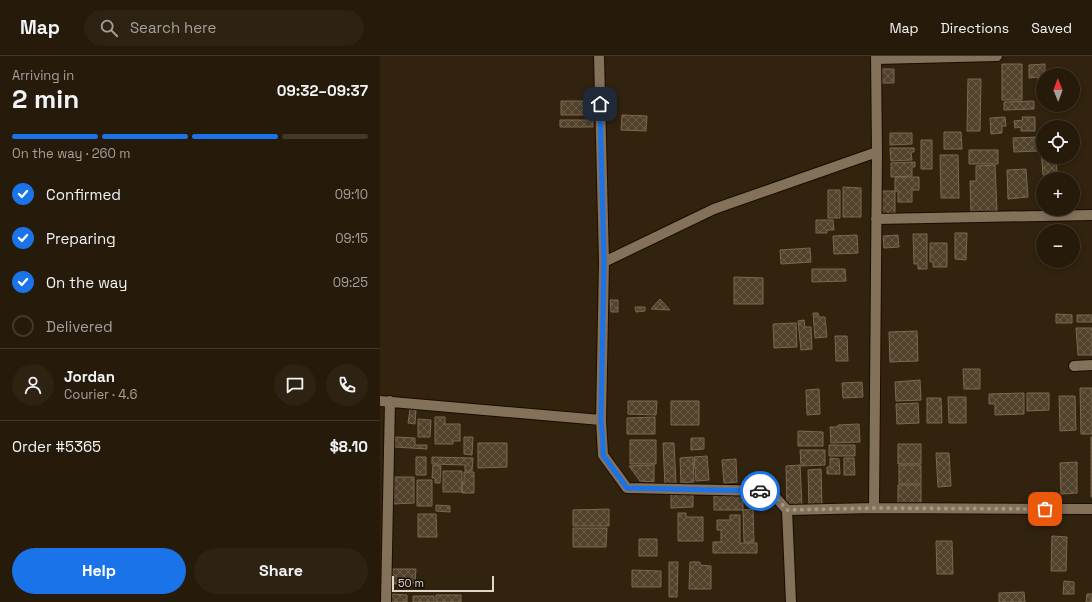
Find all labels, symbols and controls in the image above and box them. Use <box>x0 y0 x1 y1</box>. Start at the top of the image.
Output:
search box <box>84 10 364 46</box>
text: Map <box>20 15 60 40</box>
icon: search <box>98 17 120 39</box>
text: Search here <box>130 18 216 37</box>
text: Map <box>889 19 919 37</box>
text: Directions <box>941 19 1009 37</box>
text: Saved <box>1031 19 1072 37</box>
text: Arriving in <box>12 67 74 84</box>
north arrow <box>1036 68 1080 112</box>
map controls <box>1036 68 1080 268</box>
text: 09:32–09:37 <box>277 81 368 100</box>
text: 2 min <box>12 82 79 116</box>
pin <box>583 87 617 121</box>
icon: home <box>589 93 611 115</box>
button: locate <box>1036 120 1080 164</box>
text: On the way · 260 m <box>12 145 130 162</box>
button: + <box>1036 172 1080 216</box>
icon: check <box>12 183 34 205</box>
text: Confirmed <box>46 185 121 204</box>
text: 09:10 <box>335 186 368 203</box>
button: − <box>1036 224 1080 268</box>
icon: check <box>12 227 34 249</box>
text: Preparing <box>46 229 116 248</box>
text: 09:15 <box>335 230 368 247</box>
icon: check <box>12 271 34 293</box>
text: On the way <box>46 273 127 292</box>
text: 09:25 <box>333 274 368 291</box>
text: Delivered <box>46 317 113 336</box>
button: person <box>12 364 54 406</box>
button: chat <box>274 364 316 406</box>
button: phone <box>326 364 368 406</box>
text: Jordan <box>64 367 115 386</box>
text: Courier · 4.6 <box>64 386 137 403</box>
text: Order #5365 <box>12 437 101 456</box>
text: $8.10 <box>330 437 368 456</box>
courier <box>740 471 780 511</box>
icon: car <box>749 480 771 502</box>
pin <box>1028 492 1062 526</box>
icon: bag <box>1034 498 1056 520</box>
button: Help <box>12 548 186 594</box>
button: Share <box>194 548 368 594</box>
scale bar <box>392 574 494 593</box>
text: 50 m <box>398 576 424 590</box>

